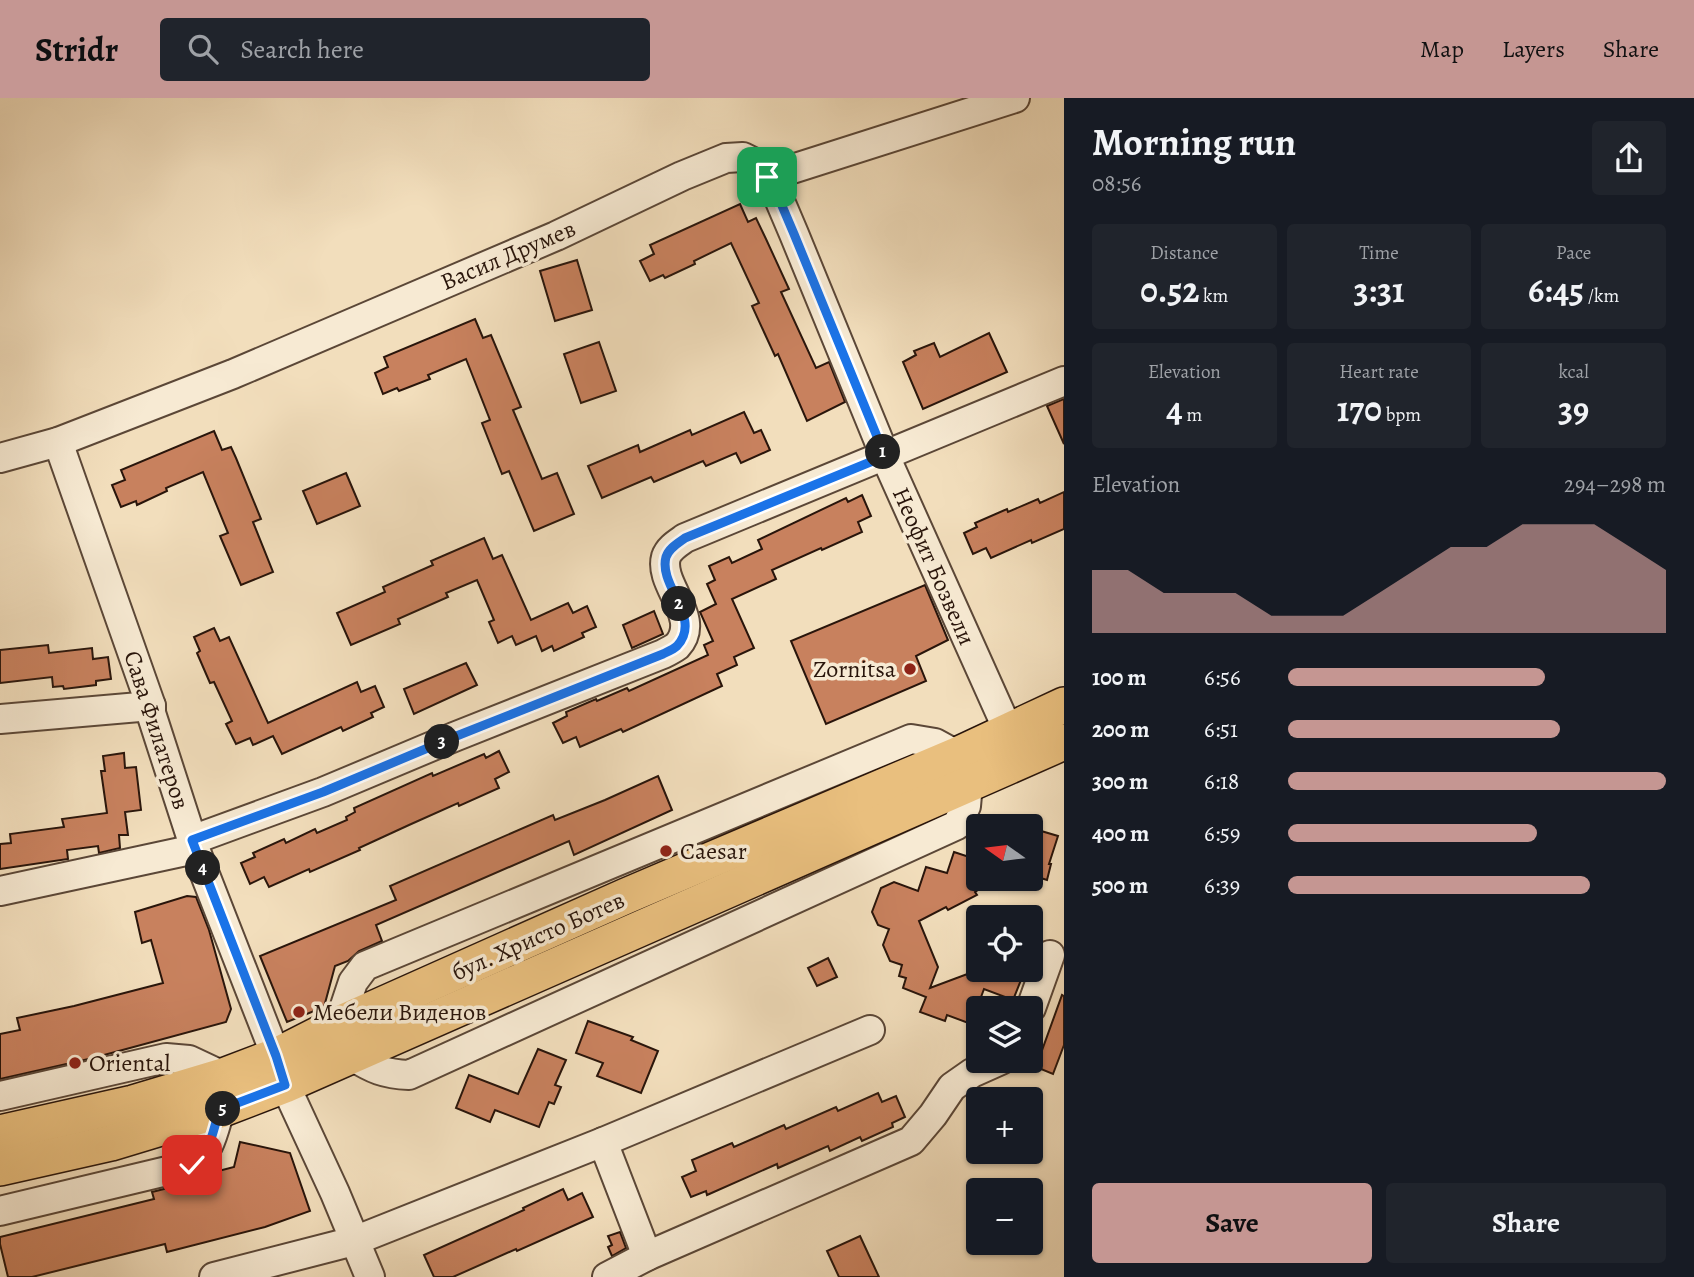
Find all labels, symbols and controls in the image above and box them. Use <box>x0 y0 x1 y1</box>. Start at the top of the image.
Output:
search box <box>160 18 650 81</box>
text: Stridr <box>35 27 118 72</box>
icon: search <box>184 30 222 68</box>
text: Search here <box>240 32 364 67</box>
text: Map <box>1420 33 1464 65</box>
text: Layers <box>1502 33 1565 65</box>
text: Share <box>1603 33 1659 65</box>
text: Morning run <box>1092 116 1296 168</box>
button: share <box>1592 121 1666 195</box>
pin <box>737 147 797 207</box>
icon: arrive <box>748 158 786 196</box>
text: 08:56 <box>1092 168 1141 199</box>
street label: Васил Друмев <box>436 212 580 298</box>
text: Distance <box>1150 240 1218 266</box>
text: Time <box>1359 240 1399 266</box>
text: Pace <box>1556 240 1591 266</box>
text: 0.52 <box>1140 266 1199 314</box>
text: 3:31 <box>1354 266 1404 314</box>
text: 6:45 <box>1528 266 1584 314</box>
text: km <box>1199 283 1228 309</box>
text: /km <box>1584 283 1619 309</box>
text: Elevation <box>1148 359 1221 385</box>
text: Heart rate <box>1339 359 1419 385</box>
text: kcal <box>1558 359 1589 385</box>
text: 4 <box>1166 385 1183 433</box>
text: 170 <box>1337 385 1382 433</box>
text: 39 <box>1558 385 1589 433</box>
text: m <box>1183 402 1202 428</box>
text: bpm <box>1382 402 1421 428</box>
pin: 1 <box>866 434 900 470</box>
text: 1 <box>879 438 886 464</box>
text: Elevation <box>1092 469 1180 500</box>
text: 294–298 m <box>1564 469 1666 500</box>
street label: Неофит Бозвели <box>885 482 983 650</box>
pin: 2 <box>662 587 696 622</box>
text: 2 <box>674 590 683 616</box>
street label: Сава Филатеров <box>116 647 198 813</box>
place label: Zornitsa <box>813 653 897 685</box>
marker: Zornitsa <box>902 661 918 677</box>
text: 100 m <box>1092 662 1147 693</box>
text: 6:56 <box>1204 662 1241 693</box>
text: 200 m <box>1092 714 1150 745</box>
text: 6:51 <box>1204 714 1238 745</box>
pin: 3 <box>424 724 460 760</box>
text: 3 <box>437 728 446 754</box>
text: 300 m <box>1092 766 1148 797</box>
text: 6:18 <box>1204 766 1239 797</box>
north arrow <box>966 814 1043 891</box>
map controls <box>966 814 1043 1255</box>
text: 400 m <box>1092 818 1149 849</box>
text: 6:59 <box>1204 818 1240 849</box>
place label: Caesar <box>680 835 747 867</box>
marker: Caesar <box>658 843 674 859</box>
pin: 4 <box>186 850 220 886</box>
text: 4 <box>198 854 207 880</box>
text: 500 m <box>1092 870 1148 901</box>
text: 6:39 <box>1204 870 1240 901</box>
street label: бул. Христо Ботев <box>447 884 629 988</box>
button: locate <box>966 905 1043 982</box>
place label: Мебели Виденов <box>313 996 486 1028</box>
button: layers <box>966 996 1043 1073</box>
marker: Мебели Виденов <box>291 1004 307 1020</box>
place label: Oriental <box>89 1047 171 1079</box>
marker: Oriental <box>67 1055 83 1071</box>
button: + <box>966 1087 1043 1164</box>
pin: 5 <box>206 1091 241 1126</box>
text: 5 <box>218 1095 227 1121</box>
pin <box>162 1135 222 1195</box>
icon: check <box>173 1146 211 1184</box>
button: − <box>966 1178 1043 1255</box>
button: Save <box>1092 1183 1372 1263</box>
button: Share <box>1386 1183 1666 1263</box>

